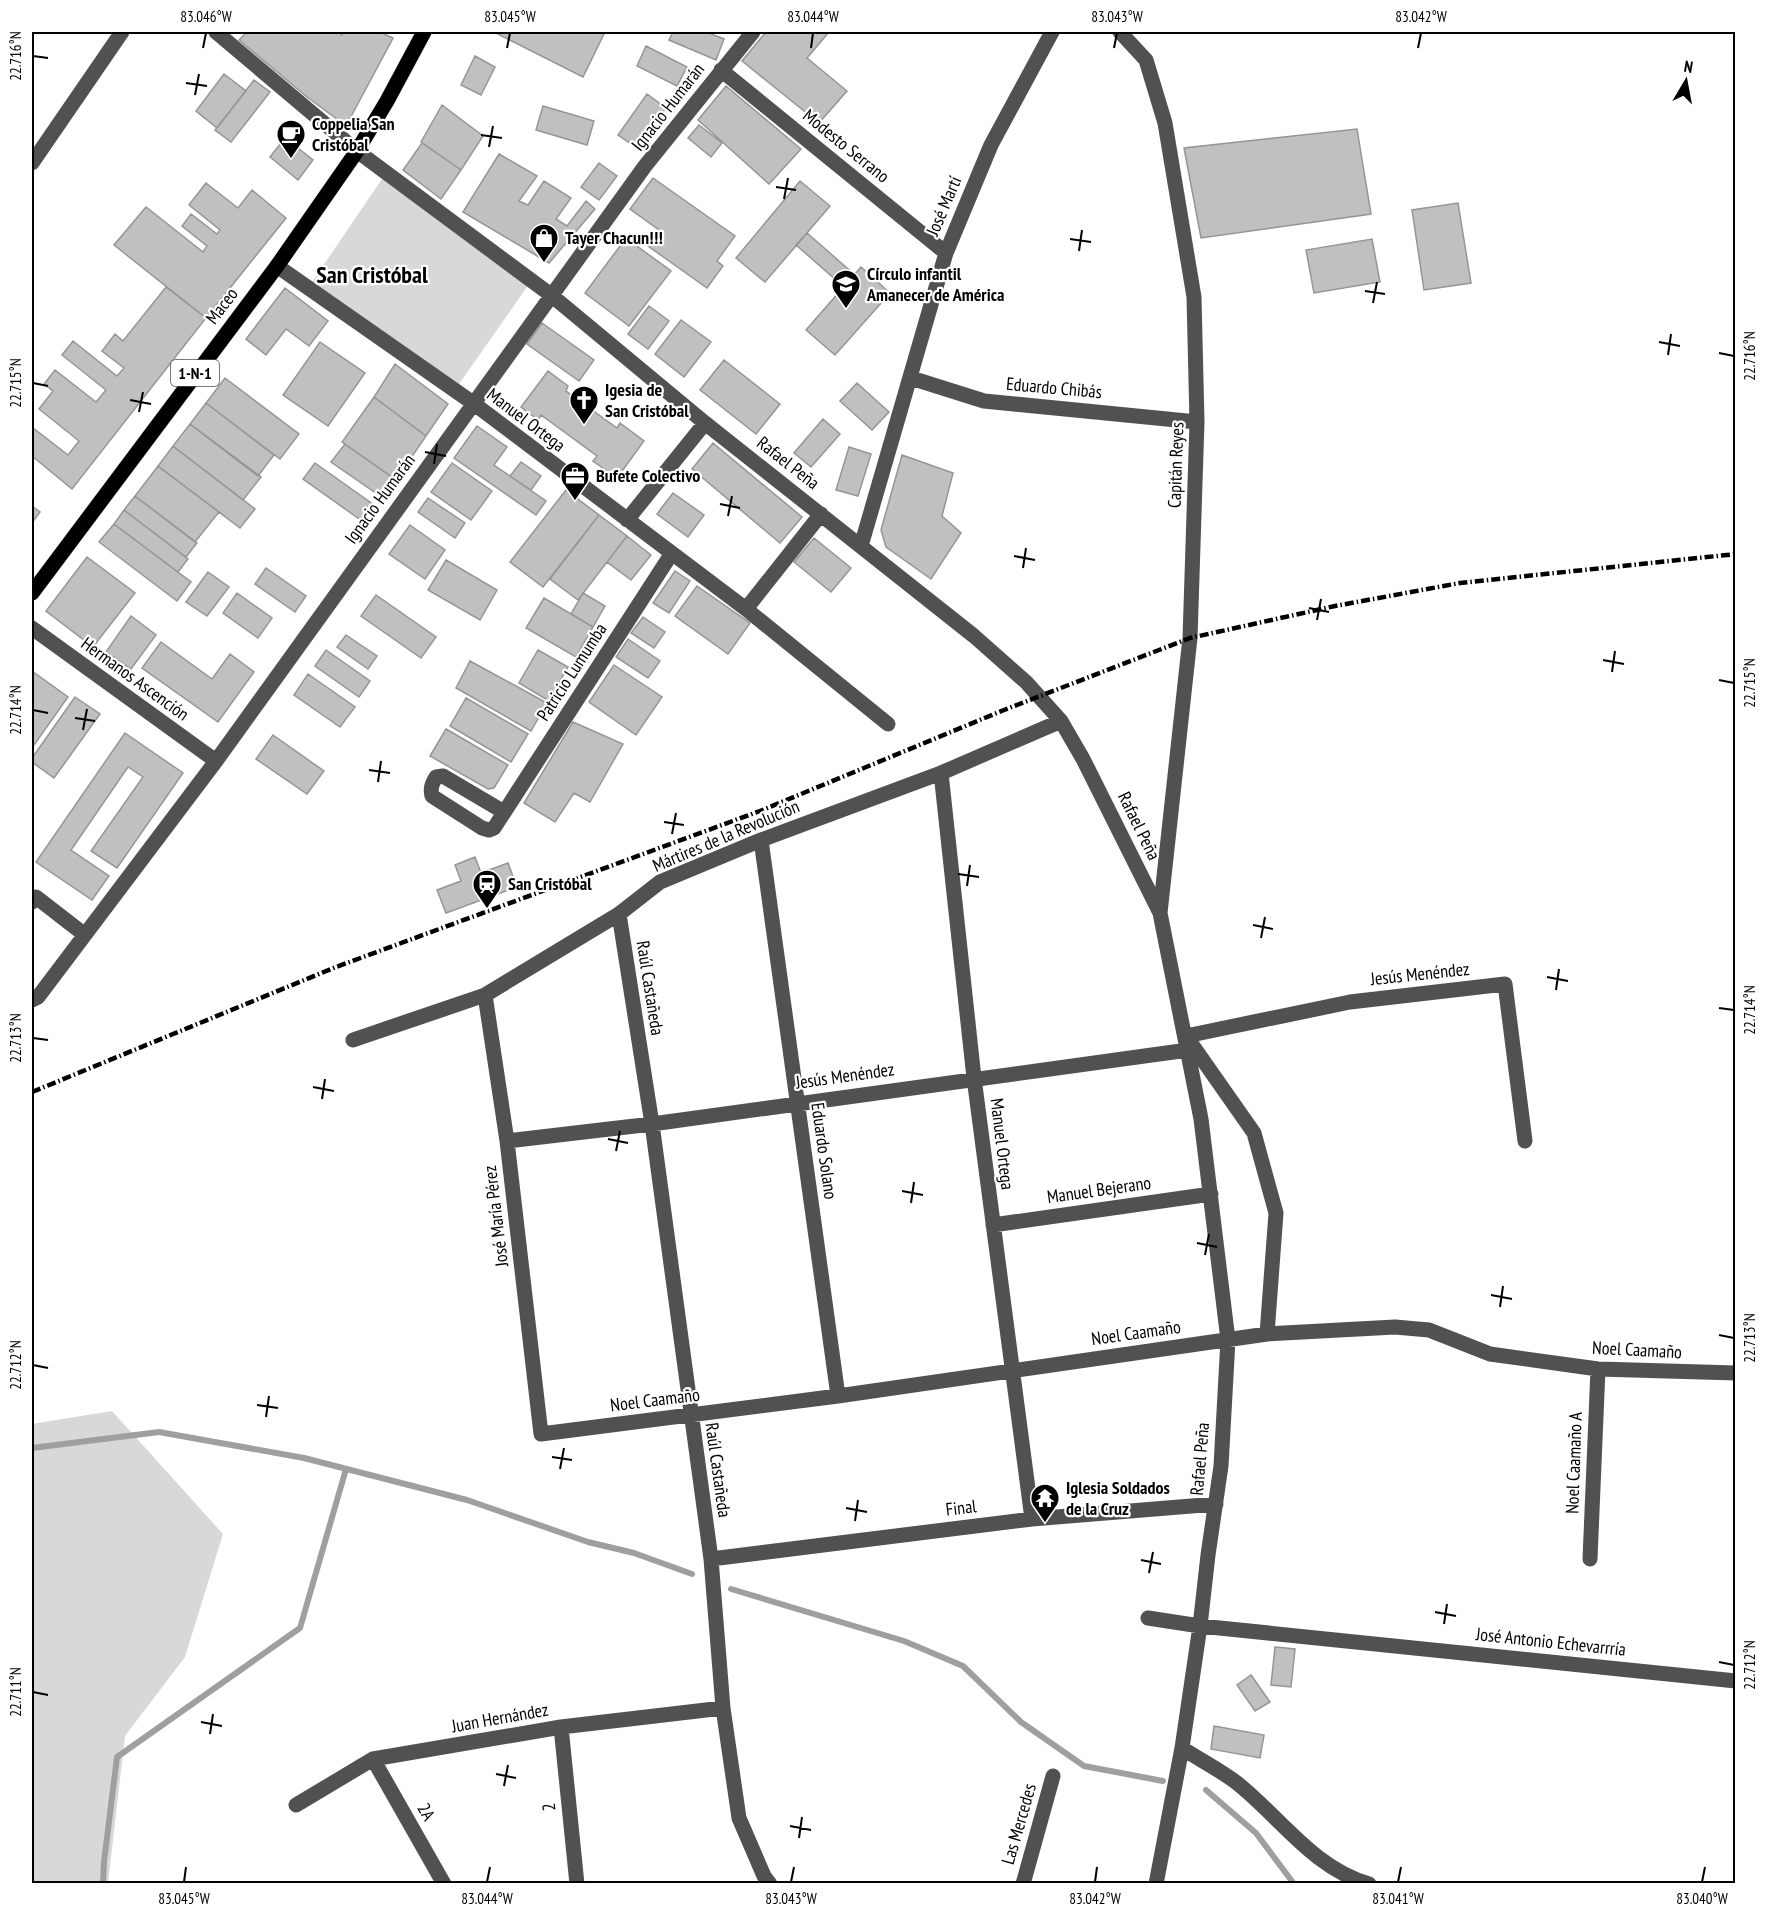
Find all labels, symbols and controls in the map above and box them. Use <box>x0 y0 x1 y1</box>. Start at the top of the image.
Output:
text: 83.046°W <box>180 7 232 26</box>
text: 83.045°W <box>484 7 536 26</box>
text: 83.044°W <box>787 7 839 26</box>
text: 83.043°W <box>1091 7 1143 26</box>
text: 83.042°W <box>1395 7 1447 26</box>
text: 22.716°N <box>6 31 25 81</box>
north arrow <box>1656 51 1716 111</box>
text: N <box>1683 56 1695 77</box>
street label: Ignacio Humarán <box>626 58 709 155</box>
street label: Modesto Serrano <box>798 104 894 188</box>
place label: Coppelia San Cristóbal <box>312 112 394 156</box>
cafe icon: Coppelia San Cristóbal <box>275 118 307 160</box>
street label: José Martí <box>920 173 966 240</box>
shop icon: Tayer Chacun!!! <box>528 222 560 264</box>
place label: Tayer Chacun!!! <box>565 226 663 249</box>
district label: San Cristóbal <box>316 259 428 290</box>
place label: Círculo infantil Amanecer de América <box>866 262 1004 306</box>
school or university icon: Círculo infantil Amanecer de América <box>830 268 862 310</box>
street label: Maceo <box>200 283 243 329</box>
text: 22.716°N <box>1740 331 1759 381</box>
text: 22.715°N <box>6 358 25 408</box>
road number: 1-N-1 <box>171 360 219 386</box>
street label: Eduardo Chibás <box>1005 372 1103 403</box>
place label: Igesia de San Cristóbal <box>605 378 689 422</box>
street label: Manuel Ortega <box>483 383 570 457</box>
church icon: Igesia de San Cristóbal <box>568 384 600 426</box>
street label: Capitán Reyes <box>1163 422 1188 508</box>
street label: Rafael Peña <box>752 431 824 494</box>
street label: Ignacio Humarán <box>339 449 420 548</box>
office icon: Bufete Colectivo <box>559 460 591 502</box>
place label: Bufete Colectivo <box>596 464 700 487</box>
street label: Patricio Lumumba <box>531 619 612 725</box>
street label: Hermanos Ascención <box>77 632 194 726</box>
text: 22.715°N <box>1740 658 1759 708</box>
text: 22.714°N <box>6 685 25 735</box>
street label: Rafael Peña <box>1113 788 1166 864</box>
street label: Mártires de la Revolución <box>649 794 803 877</box>
station icon: San Cristóbal <box>471 868 503 910</box>
place label: San Cristóbal <box>508 872 592 895</box>
street label: Raúl Castañeda <box>632 939 669 1037</box>
street label: Jesús Menéndez <box>1368 957 1471 990</box>
text: 22.714°N <box>1740 985 1759 1035</box>
text: 22.713°N <box>6 1013 25 1063</box>
street label: Jesús Menéndez <box>793 1057 896 1094</box>
street label: Manuel Ortega <box>985 1097 1020 1191</box>
street label: Eduardo Solano <box>806 1101 843 1201</box>
street label: José María Pérez <box>478 1164 513 1269</box>
street label: Manuel Bejerano <box>1045 1171 1153 1208</box>
text: 22.713°N <box>1740 1313 1759 1363</box>
street label: Noel Caamaño <box>1090 1315 1182 1350</box>
street label: Noel Caamaño <box>1592 1336 1683 1363</box>
text: 22.712°N <box>6 1340 25 1390</box>
street label: Noel Caamaño <box>609 1383 701 1416</box>
street label: Noel Caamaño A <box>1560 1411 1587 1514</box>
street label: Raúl Castañeda <box>700 1421 737 1519</box>
street label: Rafael Peña <box>1185 1421 1214 1496</box>
place label: Iglesia Soldados de la Cruz <box>1066 1476 1170 1520</box>
temple icon: Iglesia Soldados de la Cruz <box>1029 1482 1061 1524</box>
street label: Final <box>944 1494 978 1521</box>
street label: José Antonio Echevarrría <box>1474 1622 1627 1661</box>
text: 22.712°N <box>1740 1640 1759 1690</box>
text: 22.711°N <box>6 1667 25 1717</box>
street label: Juan Hernández <box>449 1698 550 1737</box>
street label: Las Mercedes <box>996 1781 1041 1867</box>
street label: 2A <box>412 1799 441 1825</box>
street label: 2 <box>537 1802 560 1812</box>
text: 83.045°W <box>158 1889 210 1908</box>
text: 83.044°W <box>461 1889 513 1908</box>
text: 83.043°W <box>765 1889 817 1908</box>
text: 83.042°W <box>1069 1889 1121 1908</box>
text: 83.041°W <box>1372 1889 1424 1908</box>
text: 83.040°W <box>1676 1889 1728 1908</box>

